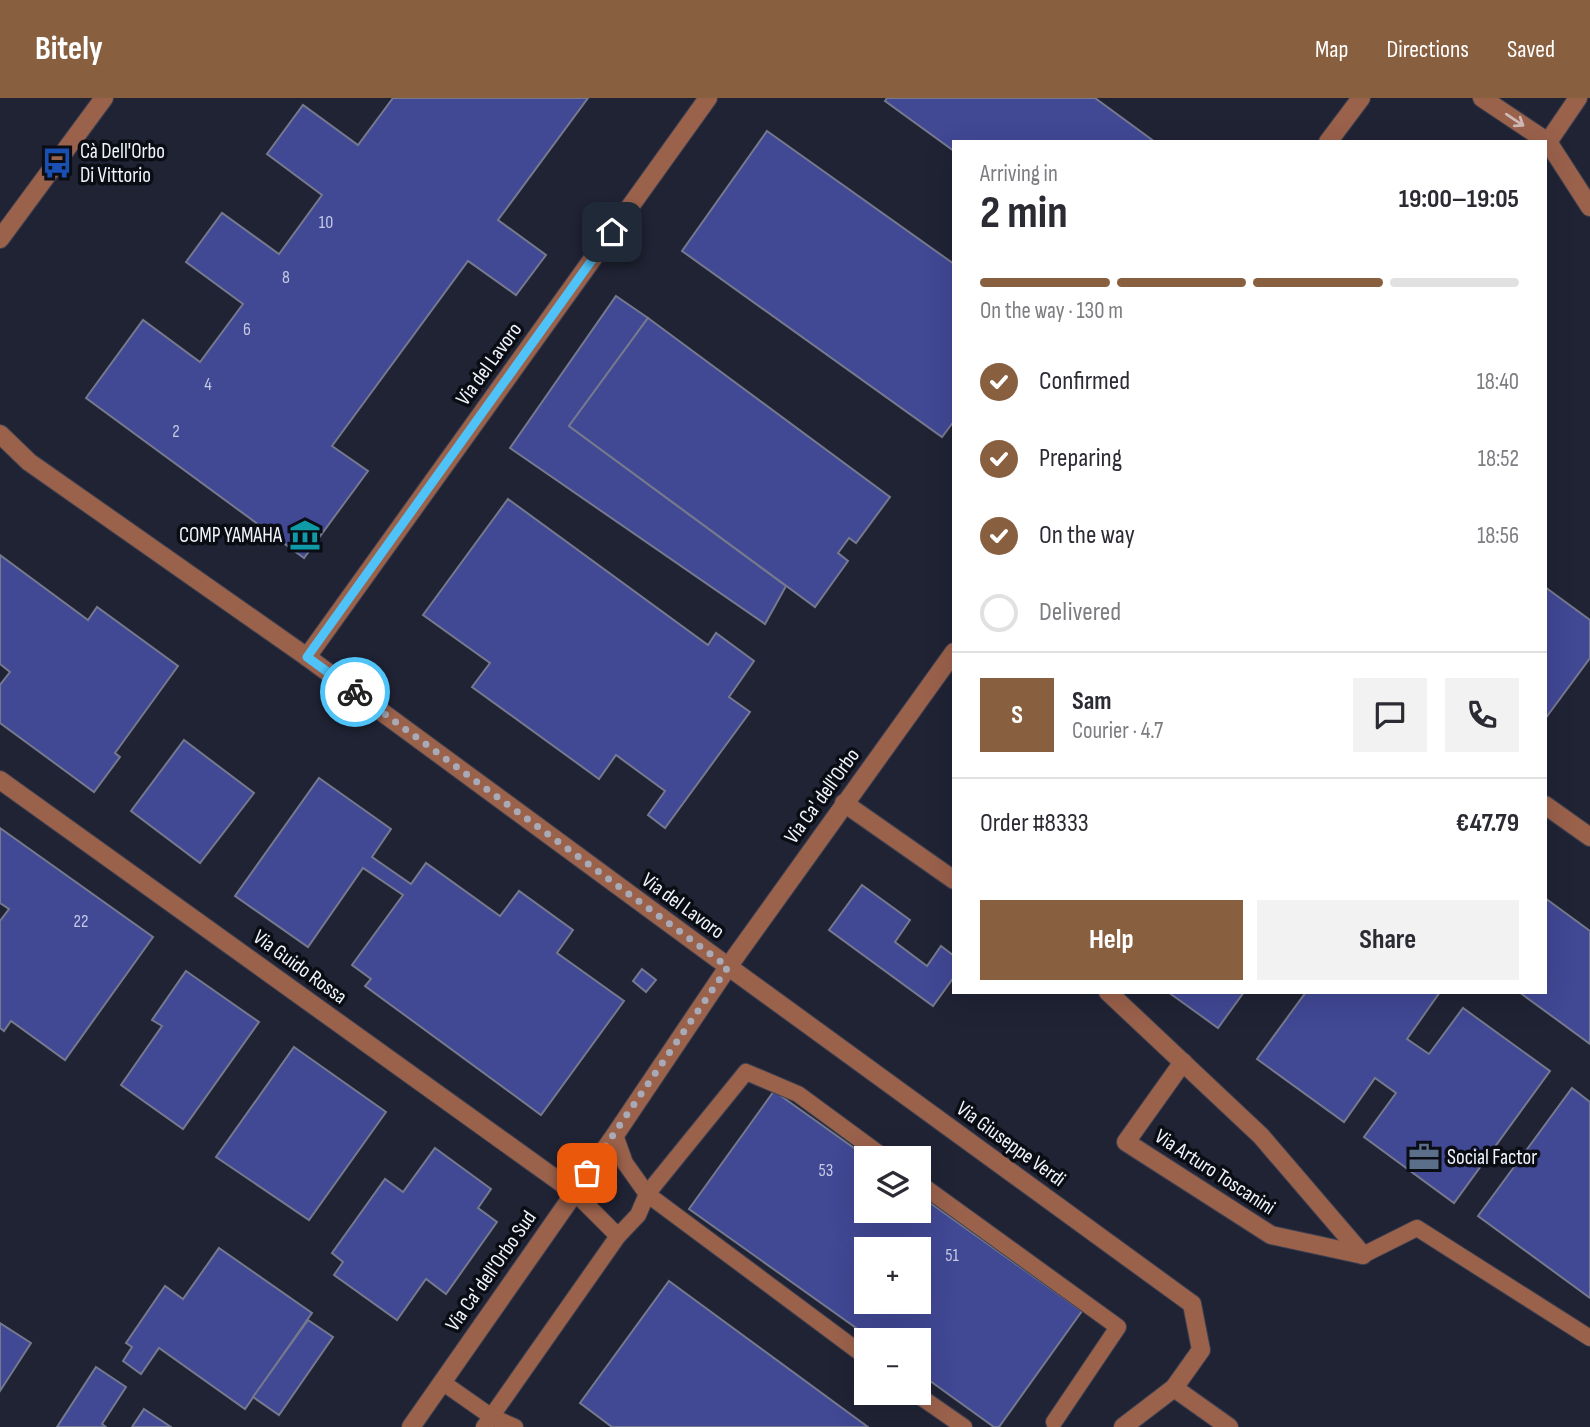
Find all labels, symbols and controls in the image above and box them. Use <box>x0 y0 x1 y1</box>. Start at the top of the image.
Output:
text: Bitely <box>35 29 103 69</box>
text: Map <box>1315 35 1348 64</box>
text: Directions <box>1386 35 1469 64</box>
text: Saved <box>1507 35 1555 64</box>
one-way arrow <box>1505 113 1524 127</box>
place label: Cà Dell'Orbo Di Vittorio <box>80 139 165 188</box>
bus stop icon: Cà Dell'Orbo Di Vittorio <box>40 146 74 180</box>
text: Arriving in <box>980 160 1058 188</box>
text: 19:00–19:05 <box>1399 184 1519 215</box>
text: 2 min <box>980 186 1068 241</box>
pin <box>582 202 642 262</box>
house number: 10 <box>319 212 333 233</box>
icon: home <box>593 213 631 251</box>
house number: 8 <box>282 267 290 288</box>
text: On the way · 130 m <box>980 297 1123 325</box>
street label: Via del Lavoro <box>451 318 527 410</box>
house number: 6 <box>243 319 251 340</box>
icon: check <box>980 363 1018 401</box>
text: Confirmed <box>1039 366 1130 397</box>
text: 18:40 <box>1477 368 1519 396</box>
house number: 4 <box>204 374 212 395</box>
house number: 2 <box>172 421 180 442</box>
icon: check <box>980 440 1018 478</box>
text: Preparing <box>1039 443 1122 474</box>
text: 18:52 <box>1478 445 1519 473</box>
icon: check <box>980 517 1018 555</box>
museum icon: COMP YAMAHA <box>288 518 322 552</box>
text: On the way <box>1039 520 1135 551</box>
text: 18:56 <box>1477 522 1519 550</box>
place label: COMP YAMAHA <box>179 523 283 548</box>
text: Delivered <box>1039 597 1121 628</box>
courier <box>320 657 390 727</box>
icon: bike <box>336 673 374 711</box>
button: chat <box>1353 678 1427 752</box>
button: phone <box>1445 678 1519 752</box>
text: Sam <box>1072 686 1112 717</box>
text: S <box>1011 700 1023 731</box>
text: Courier · 4.7 <box>1072 717 1163 745</box>
street label: Via Ca' dell'Orbo <box>779 744 865 848</box>
text: Order #8333 <box>980 808 1089 839</box>
text: €47.79 <box>1456 808 1519 839</box>
street label: Via del Lavoro <box>637 868 729 944</box>
button: Help <box>980 900 1243 980</box>
button: Share <box>1257 900 1519 980</box>
house number: 22 <box>74 911 88 932</box>
street label: Via Guido Rossa <box>248 925 352 1009</box>
street label: Via Giuseppe Verdi <box>952 1096 1070 1192</box>
street label: Via Arturo Toscanini <box>1150 1124 1280 1220</box>
office icon: Social Factor <box>1407 1140 1441 1174</box>
pin <box>557 1143 617 1203</box>
place label: Social Factor <box>1447 1145 1537 1170</box>
map controls <box>854 1146 931 1405</box>
button: layers <box>854 1146 931 1223</box>
icon: bag <box>568 1154 606 1192</box>
house number: 53 <box>819 1160 833 1181</box>
street label: Via Ca' dell'Orbo Sud <box>440 1206 542 1336</box>
button: + <box>854 1237 931 1314</box>
house number: 51 <box>945 1245 959 1266</box>
button: − <box>854 1328 931 1405</box>

